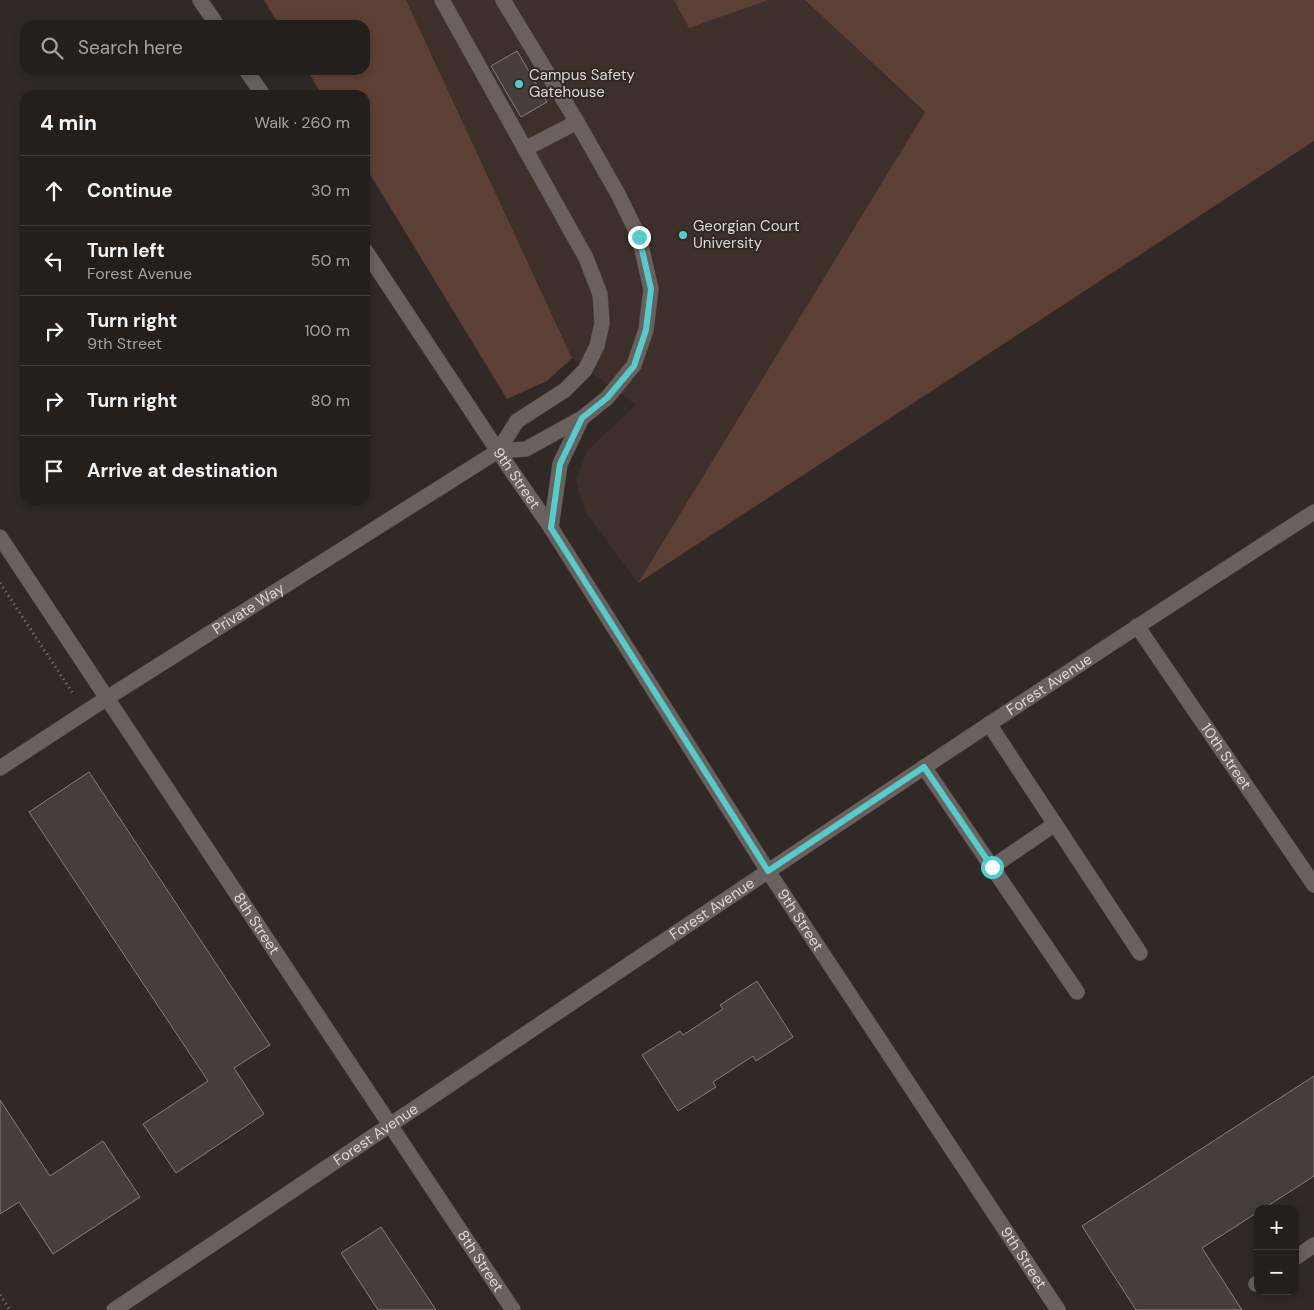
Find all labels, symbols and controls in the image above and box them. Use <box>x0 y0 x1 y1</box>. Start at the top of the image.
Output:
search box <box>20 20 370 75</box>
icon: search <box>38 34 66 62</box>
text: Search here <box>78 35 183 60</box>
place label: Campus Safety Gatehouse <box>529 65 636 102</box>
marker: Campus Safety Gatehouse <box>513 78 525 90</box>
text: 4 min <box>40 109 97 137</box>
text: Walk · 260 m <box>255 112 350 133</box>
icon: ahead <box>40 177 68 205</box>
text: Continue <box>87 178 173 203</box>
text: 30 m <box>311 180 350 201</box>
place label: Georgian Court University <box>693 216 800 253</box>
route end <box>628 226 651 249</box>
marker: Georgian Court University <box>677 229 689 241</box>
text: Turn left <box>87 238 165 263</box>
icon: left <box>40 247 68 275</box>
text: 50 m <box>311 250 350 271</box>
text: Forest Avenue <box>87 263 192 284</box>
text: Turn right <box>87 308 177 333</box>
icon: right <box>40 317 68 345</box>
text: 100 m <box>305 320 350 341</box>
text: 9th Street <box>87 333 162 354</box>
icon: right <box>40 387 68 415</box>
text: Turn right <box>87 388 177 413</box>
text: 80 m <box>311 390 350 411</box>
street label: 9th Street <box>488 443 545 513</box>
icon: arrive <box>40 457 68 485</box>
text: Arrive at destination <box>87 458 278 483</box>
street label: Private Way <box>208 578 289 639</box>
street label: Forest Avenue <box>1002 649 1096 720</box>
street label: 10th Street <box>1196 719 1256 794</box>
route start <box>981 856 1004 879</box>
street label: Forest Avenue <box>665 873 758 945</box>
street label: 9th Street <box>773 885 828 955</box>
street label: 8th Street <box>229 889 284 958</box>
street label: Forest Avenue <box>329 1099 422 1170</box>
map controls <box>1254 1205 1299 1295</box>
button: + <box>1254 1205 1299 1250</box>
street label: 9th Street <box>996 1223 1051 1293</box>
street label: 8th Street <box>453 1226 508 1296</box>
button: − <box>1254 1250 1299 1295</box>

